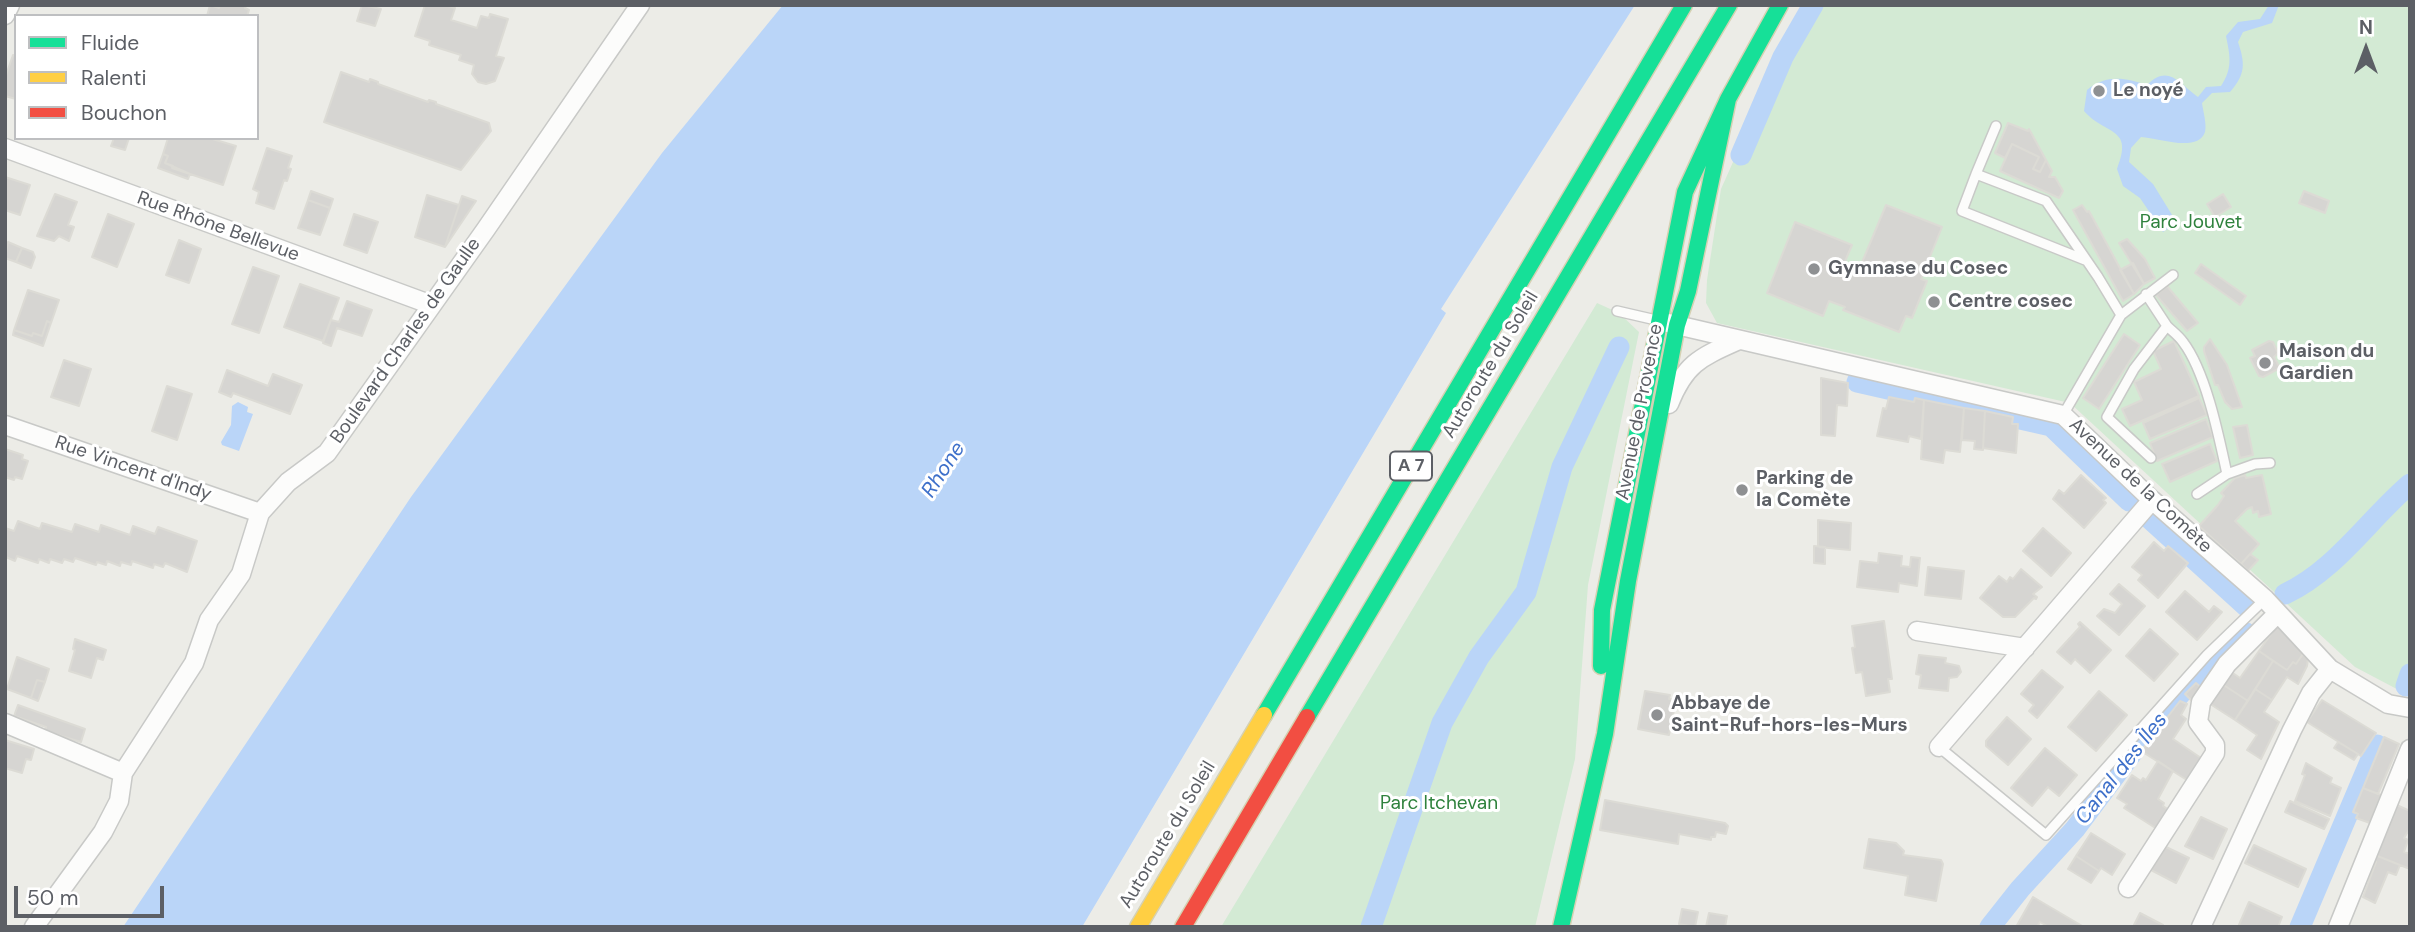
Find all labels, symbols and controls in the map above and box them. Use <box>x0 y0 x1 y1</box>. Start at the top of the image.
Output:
legend <box>14 14 259 140</box>
north arrow <box>2331 14 2401 84</box>
text: N <box>2359 15 2373 40</box>
text: Fluide <box>81 29 139 57</box>
text: Ralenti <box>81 64 147 92</box>
place label: Le noyé <box>2113 80 2184 102</box>
marker: Le noyé <box>2091 83 2107 99</box>
text: Bouchon <box>81 99 167 127</box>
street label: Rue Rhône Bellevue <box>134 187 302 267</box>
park label: Parc Jouvet <box>2140 212 2242 234</box>
street label: Boulevard Charles de Gaulle <box>326 234 486 448</box>
place label: Gymnase du Cosec <box>1828 258 2008 280</box>
marker: Gymnase du Cosec <box>1806 261 1822 277</box>
street label: Autoroute du Soleil <box>1438 287 1544 443</box>
place label: Centre cosec <box>1948 291 2073 313</box>
marker: Centre cosec <box>1926 294 1942 310</box>
street label: Avenue de Provence <box>1612 322 1668 502</box>
place label: Maison du Gardien <box>2279 341 2374 385</box>
marker: Maison du Gardien <box>2257 355 2273 371</box>
street label: Avenue de la Comète <box>2064 414 2216 558</box>
street label: Rue Vincent d'Indy <box>52 432 214 506</box>
water label: Rhone <box>917 438 971 502</box>
road number: A 7 <box>1390 452 1432 480</box>
place label: Parking de la Comète <box>1756 468 1854 512</box>
marker: Parking de la Comète <box>1734 482 1750 498</box>
place label: Abbaye de Saint-Ruf-hors-les-Murs <box>1671 693 1908 737</box>
marker: Abbaye de Saint-Ruf-hors-les-Murs <box>1649 707 1665 723</box>
water label: Canal des Îles <box>2071 708 2173 830</box>
street label: Autoroute du Soleil <box>1115 757 1221 913</box>
park label: Parc Itchevan <box>1380 793 1498 815</box>
scale bar <box>18 872 168 916</box>
text: 50 m <box>27 884 78 912</box>

